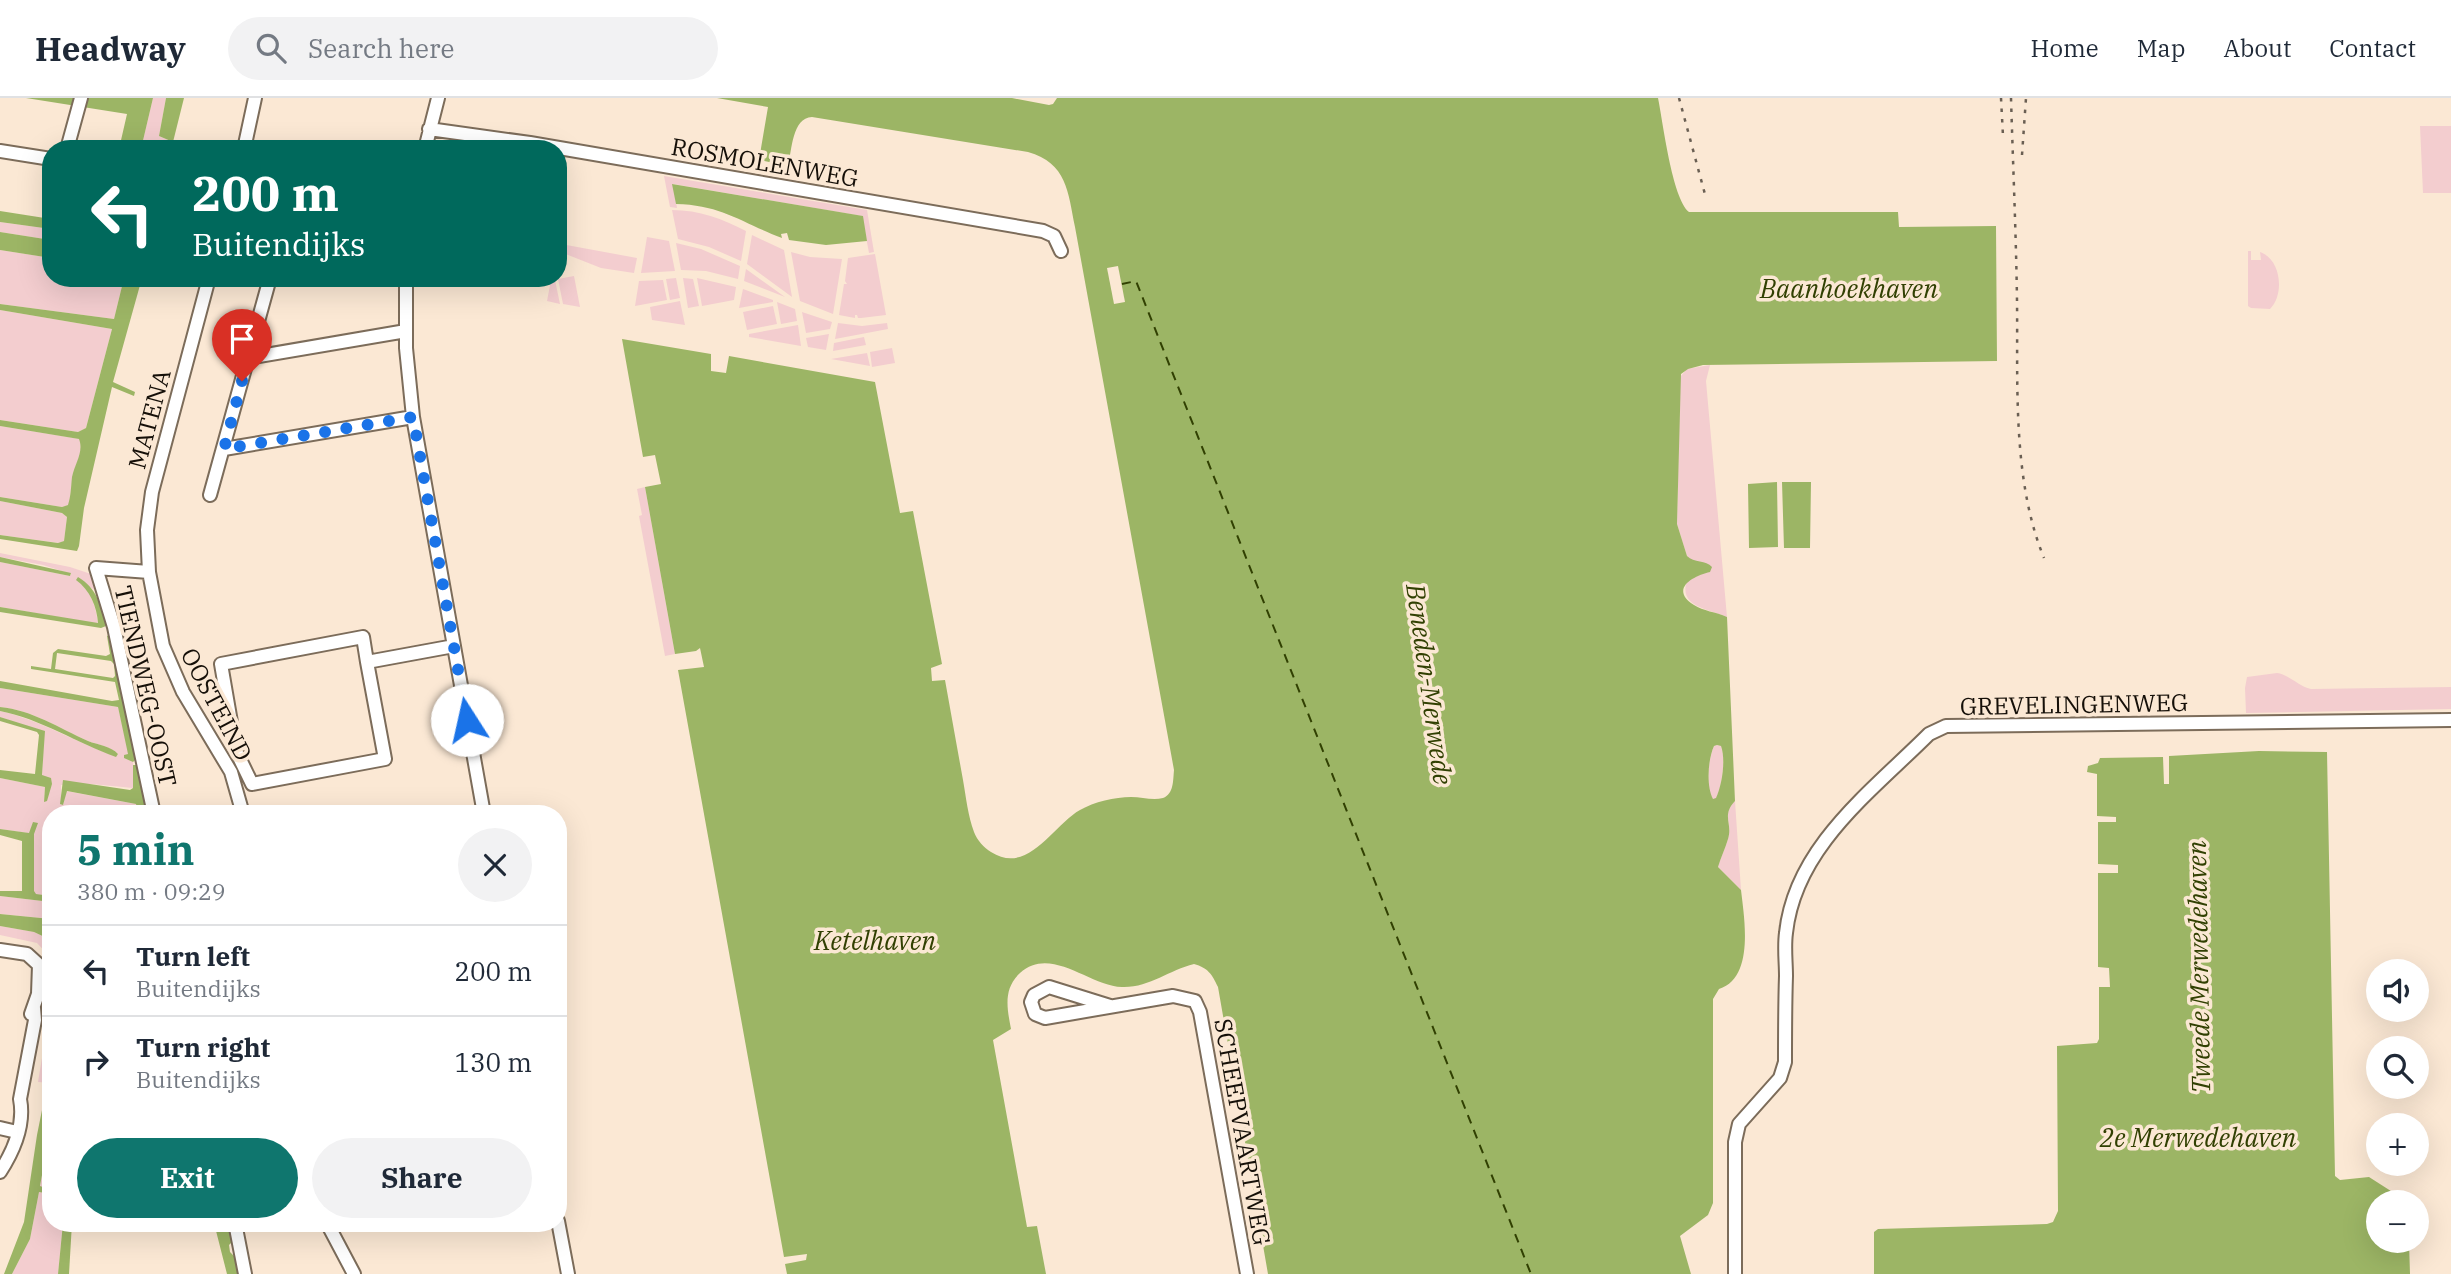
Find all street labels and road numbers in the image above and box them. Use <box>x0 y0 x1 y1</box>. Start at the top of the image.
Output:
street label: ROSMOLENWEG <box>669 130 861 194</box>
street label: MATENA <box>120 365 178 472</box>
street label: TIENDWEG-OOST <box>107 582 185 790</box>
street label: OOSTEIND <box>174 642 260 766</box>
street label: GREVELINGENWEG <box>1960 686 2188 722</box>
street label: SCHEEPVAARTWEG <box>1207 1016 1279 1248</box>

